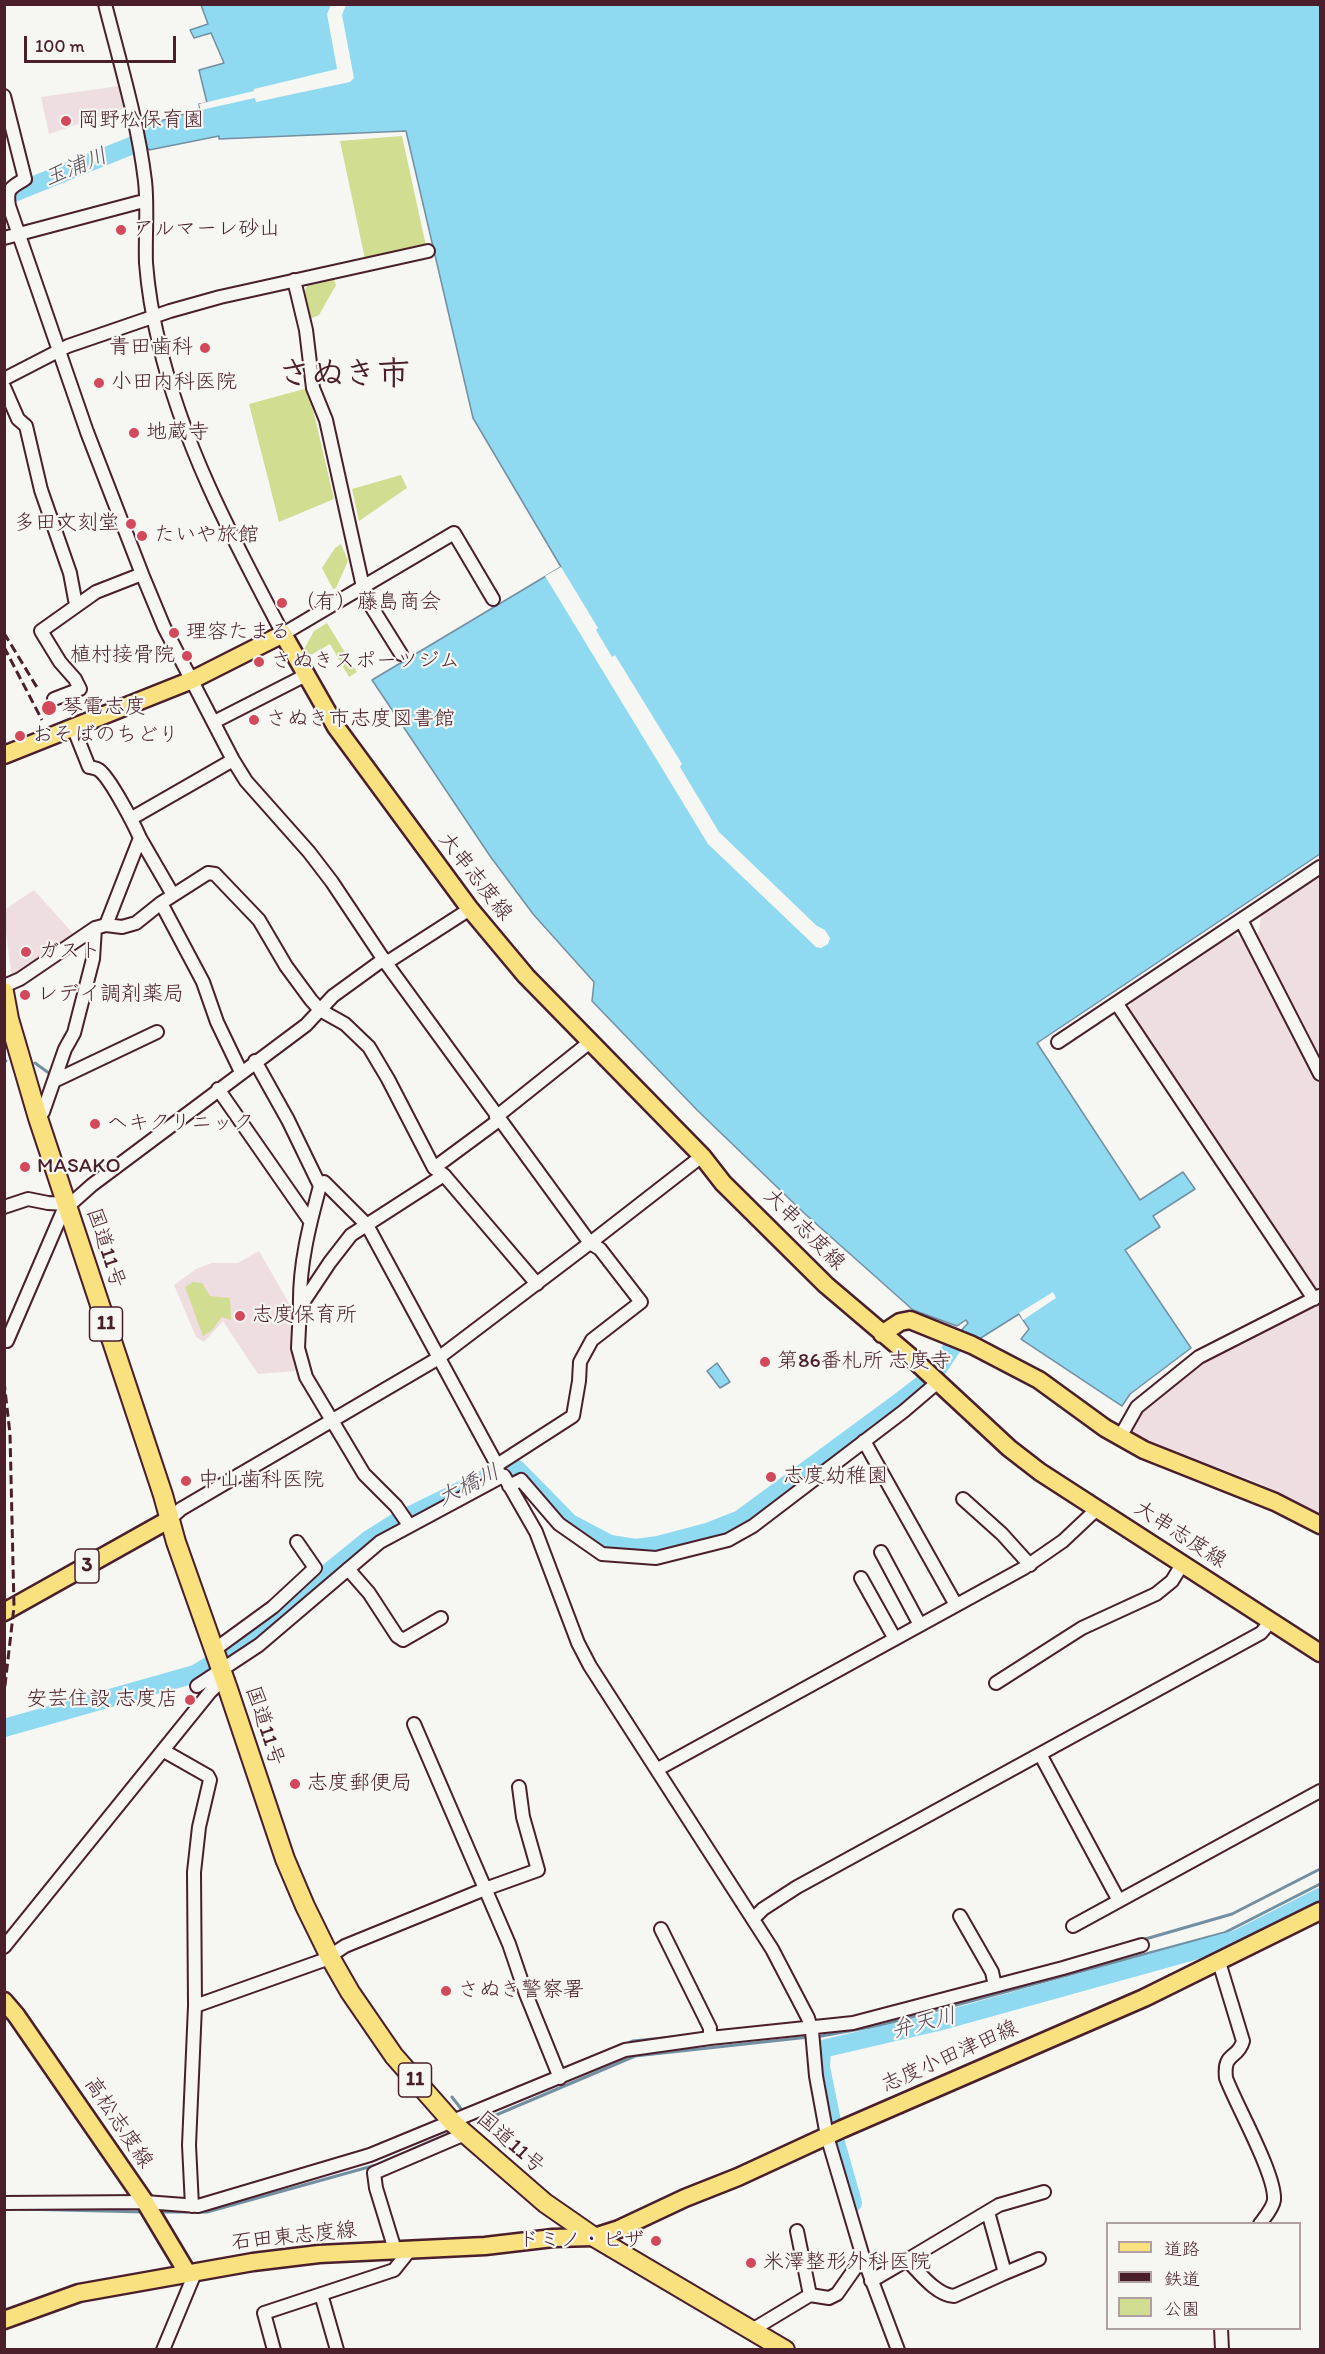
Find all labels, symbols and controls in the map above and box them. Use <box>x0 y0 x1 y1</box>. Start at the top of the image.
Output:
scale bar <box>27 24 178 62</box>
text: 100 m <box>35 35 85 57</box>
place label: 岡野松保育園 <box>78 108 204 134</box>
marker: 岡野松保育園 <box>59 114 73 128</box>
water label: 玉浦川 <box>40 143 112 193</box>
place label: アルマーレ砂山 <box>133 217 280 243</box>
marker: アルマーレ砂山 <box>114 223 128 237</box>
place label: 青田歯科 <box>109 335 193 361</box>
marker: 青田歯科 <box>198 341 212 355</box>
district label: さぬき市 <box>278 356 410 396</box>
place label: 小田内科医院 <box>111 370 237 396</box>
marker: 小田内科医院 <box>92 376 106 390</box>
place label: 地蔵寺 <box>146 420 209 446</box>
marker: 地蔵寺 <box>127 426 141 440</box>
place label: 多田文刻堂 <box>14 511 119 537</box>
marker: 多田文刻堂 <box>124 517 138 531</box>
place label: たいや旅館 <box>154 523 259 549</box>
marker: たいや旅館 <box>135 529 149 543</box>
place label: （有）藤島商会 <box>294 590 441 616</box>
marker: （有）藤島商会 <box>275 596 289 610</box>
place label: 理容たまる <box>186 620 291 646</box>
marker: 理容たまる <box>167 626 181 640</box>
place label: 植村接骨院 <box>70 643 175 669</box>
marker: 植村接骨院 <box>180 649 194 663</box>
place label: さぬきスポーツジム <box>271 649 460 675</box>
marker: さぬきスポーツジム <box>252 655 266 669</box>
place label: 琴電志度 <box>62 695 146 721</box>
marker: 琴電志度 <box>40 699 58 717</box>
place label: さぬき市志度図書館 <box>266 707 455 733</box>
marker: さぬき市志度図書館 <box>247 713 261 727</box>
place label: おそばのちどり <box>32 723 179 749</box>
marker: おそばのちどり <box>13 729 27 743</box>
street label: 大串志度線 <box>433 828 517 926</box>
place label: ガスト <box>38 939 101 965</box>
marker: ガスト <box>19 945 33 959</box>
place label: レデイ調剤薬局 <box>37 982 184 1008</box>
marker: レデイ調剤薬局 <box>18 988 32 1002</box>
place label: ヘキクリニック <box>107 1111 254 1137</box>
marker: ヘキクリニック <box>88 1117 102 1131</box>
place label: MASAKO <box>37 1154 121 1180</box>
marker: MASAKO <box>18 1160 32 1174</box>
street label: 大串志度線 <box>758 1184 850 1276</box>
street label: 国道11号 <box>80 1205 130 1291</box>
place label: 志度保育所 <box>252 1303 357 1329</box>
road number: 11 <box>90 1307 122 1341</box>
marker: 志度保育所 <box>233 1309 247 1323</box>
place label: 第86番札所 志度寺 <box>777 1349 951 1375</box>
marker: 第86番札所 志度寺 <box>758 1355 772 1369</box>
water label: 大橋川 <box>434 1460 504 1512</box>
place label: 志度幼稚園 <box>783 1464 888 1490</box>
place label: 中山歯科医院 <box>198 1468 324 1494</box>
marker: 志度幼稚園 <box>764 1470 778 1484</box>
marker: 中山歯科医院 <box>179 1474 193 1488</box>
street label: 大串志度線 <box>1129 1496 1231 1574</box>
road number: 3 <box>75 1549 99 1583</box>
street label: 国道11号 <box>239 1683 289 1769</box>
place label: 安芸住設 志度店 <box>26 1687 178 1713</box>
marker: 安芸住設 志度店 <box>183 1693 197 1707</box>
place label: 志度郵便局 <box>307 1771 412 1797</box>
marker: 志度郵便局 <box>288 1777 302 1791</box>
place label: さぬき警察署 <box>458 1978 584 2004</box>
marker: さぬき警察署 <box>439 1984 453 1998</box>
water label: 弁天川 <box>889 2003 959 2045</box>
street label: 志度小田津田線 <box>878 2016 1022 2098</box>
road number: 11 <box>398 2063 432 2097</box>
street label: 高松志度線 <box>78 2072 158 2174</box>
street label: 国道11号 <box>471 2106 549 2180</box>
street label: 石田東志度線 <box>230 2218 358 2256</box>
legend <box>1106 2222 1301 2330</box>
place label: ドミノ・ピザ <box>518 2228 644 2254</box>
marker: ドミノ・ピザ <box>649 2234 663 2248</box>
text: 道路 <box>1164 2238 1200 2260</box>
place label: 米澤整形外科医院 <box>763 2250 931 2276</box>
marker: 米澤整形外科医院 <box>744 2256 758 2270</box>
text: 鉄道 <box>1164 2268 1200 2290</box>
text: 公園 <box>1164 2298 1200 2320</box>

